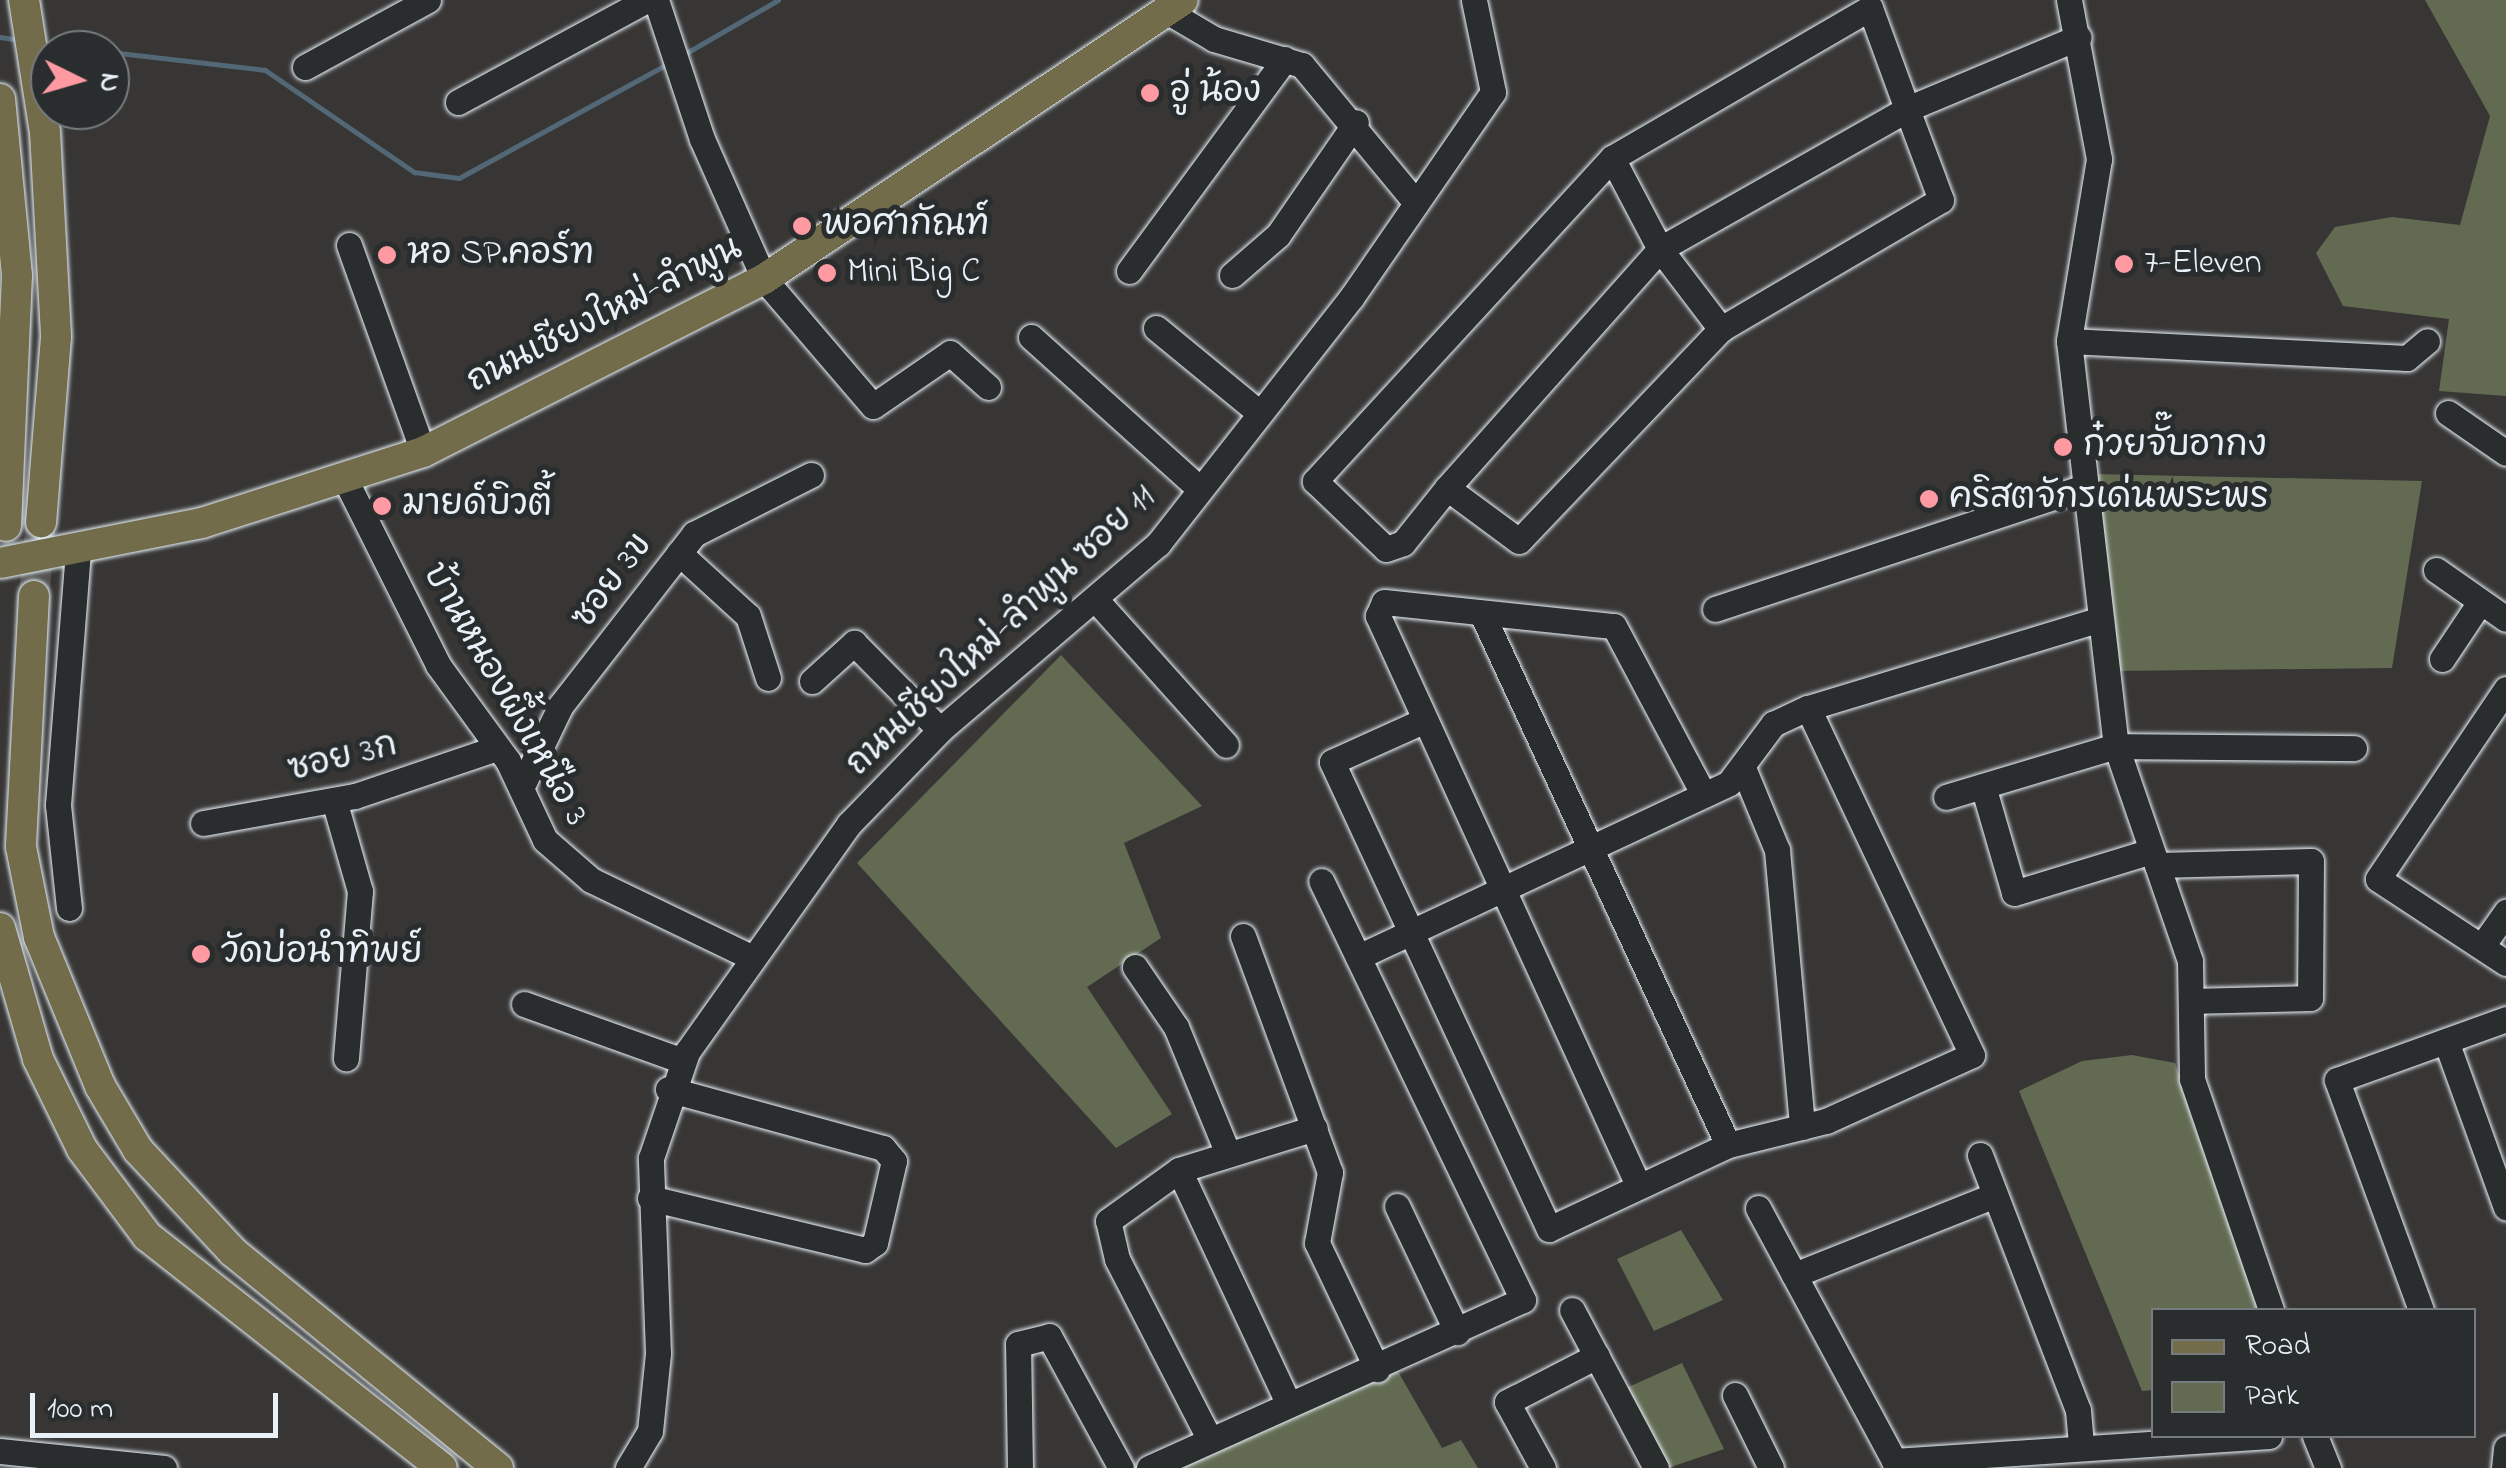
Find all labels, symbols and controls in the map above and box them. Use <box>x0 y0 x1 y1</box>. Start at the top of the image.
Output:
north arrow <box>30 30 130 130</box>
text: N <box>87 71 130 94</box>
place label: อู่ น้อง <box>1170 72 1261 114</box>
marker: อู่ น้อง <box>1139 82 1161 104</box>
place label: พอศากัณท์ <box>822 205 989 247</box>
marker: พอศากัณท์ <box>791 215 813 237</box>
street label: ถนนเชียงใหม่-ลำพูน <box>461 229 749 403</box>
place label: หอ SP.คอร์ท <box>407 234 594 276</box>
place label: 7-Eleven <box>2144 243 2262 285</box>
marker: หอ SP.คอร์ท <box>376 244 398 266</box>
place label: Mini Big C <box>847 252 980 294</box>
marker: 7-Eleven <box>2113 253 2135 275</box>
marker: Mini Big C <box>816 262 838 284</box>
place label: ก๋วยจั๊บอากง <box>2083 426 2267 468</box>
marker: ก๋วยจั๊บอากง <box>2052 436 2074 458</box>
street label: ถนนเชียงใหม่-ลำพูน ซอย 11 <box>839 478 1165 786</box>
place label: คริสตจักรเด่นพระพร <box>1949 478 2269 520</box>
place label: มายด์บิวตี้ <box>402 485 552 527</box>
marker: คริสตจักรเด่นพระพร <box>1918 488 1940 510</box>
marker: มายด์บิวตี้ <box>371 495 393 517</box>
street label: ซอย 3ข <box>564 526 662 638</box>
street label: บ้านหนองผึ้งเหนือ 3 <box>412 556 596 834</box>
street label: ซอย 3ก <box>284 725 402 793</box>
place label: วัดบ่อนำทิพย์ <box>221 933 423 975</box>
marker: วัดบ่อนำทิพย์ <box>190 943 212 965</box>
legend <box>2151 1308 2476 1438</box>
text: Road <box>2245 1325 2310 1369</box>
scale bar <box>35 1373 282 1435</box>
text: Park <box>2245 1375 2299 1419</box>
text: 100 m <box>47 1388 113 1432</box>

